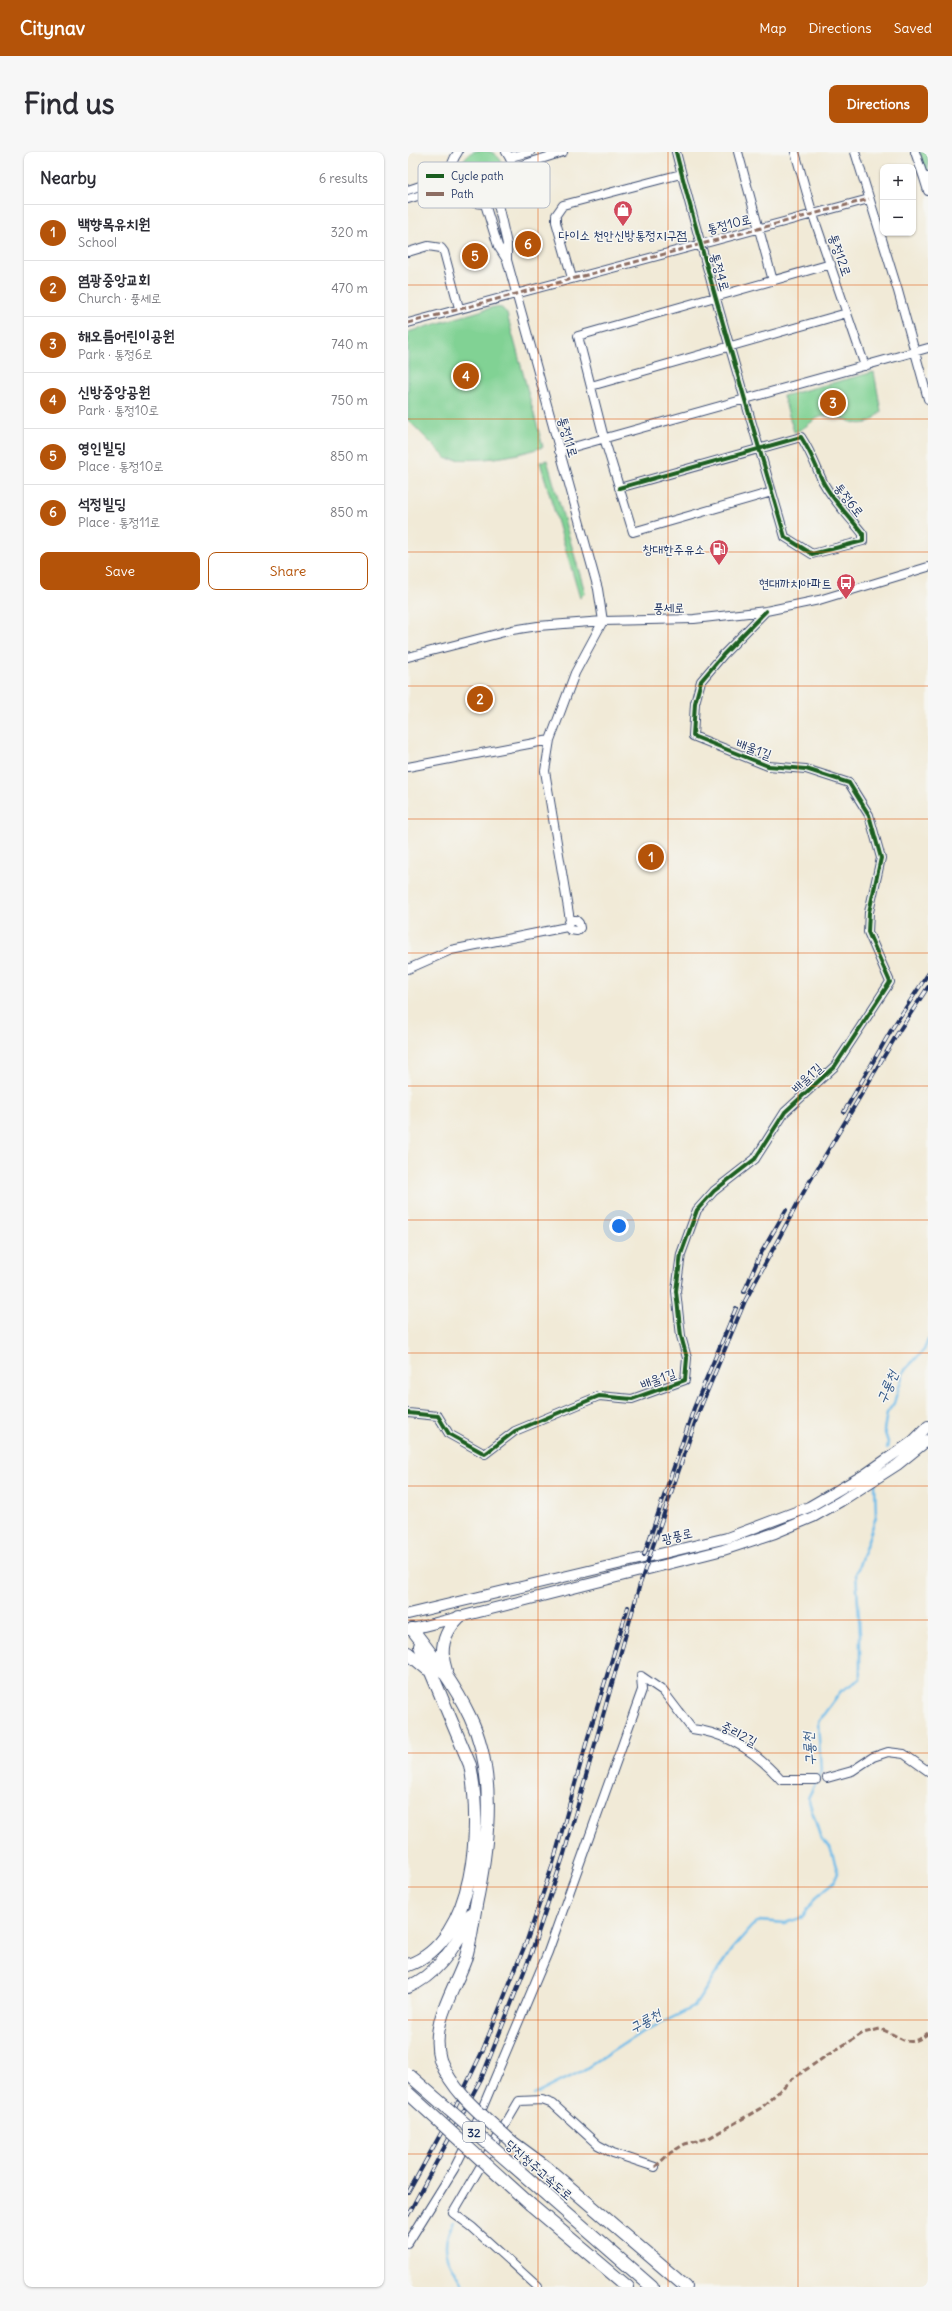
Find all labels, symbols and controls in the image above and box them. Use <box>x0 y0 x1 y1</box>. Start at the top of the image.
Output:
text: Citynav <box>20 16 85 40</box>
text: Map <box>759 19 786 37</box>
text: Directions <box>808 19 872 37</box>
text: Saved <box>894 19 932 37</box>
button: Directions <box>829 85 928 123</box>
text: Find us <box>24 86 115 122</box>
legend <box>418 162 550 208</box>
map controls <box>880 164 916 236</box>
button: + <box>880 164 916 200</box>
text: Nearby <box>40 167 96 189</box>
text: Cycle path <box>451 169 504 183</box>
text: 6 results <box>319 170 368 187</box>
text: Path <box>451 187 474 201</box>
shop icon: 다이소 천안신방통정지구점 <box>612 199 634 227</box>
button: − <box>880 200 916 236</box>
street label: 통정10로 <box>705 210 753 238</box>
text: 백향목유치원 <box>78 214 150 233</box>
text: 1 <box>50 224 56 241</box>
text: 320 m <box>330 224 368 241</box>
place label: 다이소 천안신방통정지구점 <box>559 227 687 244</box>
pin: 6 <box>515 229 541 259</box>
street label: 통정12로 <box>825 232 855 278</box>
text: School <box>78 234 117 251</box>
pin: 5 <box>462 241 488 271</box>
street label: 통정4로 <box>706 251 734 293</box>
text: 염광중앙교회 <box>78 270 150 289</box>
text: 2 <box>49 280 57 297</box>
text: 470 m <box>331 280 368 297</box>
text: Church · 풍세로 <box>78 290 161 307</box>
text: 해오름어린이공원 <box>78 326 175 345</box>
text: 3 <box>49 336 57 353</box>
text: 740 m <box>331 336 368 353</box>
text: Park · 통정6로 <box>78 346 153 363</box>
pin: 4 <box>453 361 479 391</box>
text: 신방중앙공원 <box>78 382 150 401</box>
pin: 3 <box>820 388 846 418</box>
text: 4 <box>49 392 57 409</box>
text: 750 m <box>331 392 368 409</box>
text: Park · 통정10로 <box>78 402 159 419</box>
street label: 통정11로 <box>554 415 582 459</box>
text: 영인빌딩 <box>78 438 126 457</box>
text: 5 <box>49 448 57 465</box>
text: 850 m <box>330 448 368 465</box>
text: Place · 통정10로 <box>78 458 164 475</box>
street label: 통정6로 <box>830 479 868 521</box>
text: 석정빌딩 <box>78 494 126 513</box>
text: 6 <box>49 504 57 521</box>
text: 850 m <box>330 504 368 521</box>
text: Place · 통정11로 <box>78 514 160 531</box>
fuel station icon: 창대한주유소 <box>708 538 730 566</box>
place label: 창대한주유소 <box>642 541 705 558</box>
button: Save <box>40 552 200 590</box>
button: Share <box>208 552 368 590</box>
bus stop icon: 현대까치아파트 <box>835 572 857 600</box>
place label: 현대까치아파트 <box>759 575 832 592</box>
street label: 풍세로 <box>653 599 685 617</box>
pin: 2 <box>467 684 493 714</box>
street label: 배울1길 <box>734 735 774 763</box>
pin: 1 <box>638 842 664 872</box>
street label: 배울1길 <box>788 1059 826 1097</box>
your location <box>609 1216 629 1236</box>
street label: 배울1길 <box>638 1365 678 1393</box>
water label: 구룡천 <box>872 1366 903 1406</box>
street label: 광풍로 <box>660 1524 694 1548</box>
street label: 중리2길 <box>718 1717 760 1751</box>
water label: 구룡천 <box>799 1730 819 1766</box>
water label: 구룡천 <box>626 2004 666 2037</box>
road number: 32 <box>463 2122 485 2142</box>
street label: 당진청주고속도로 <box>502 2136 576 2204</box>

